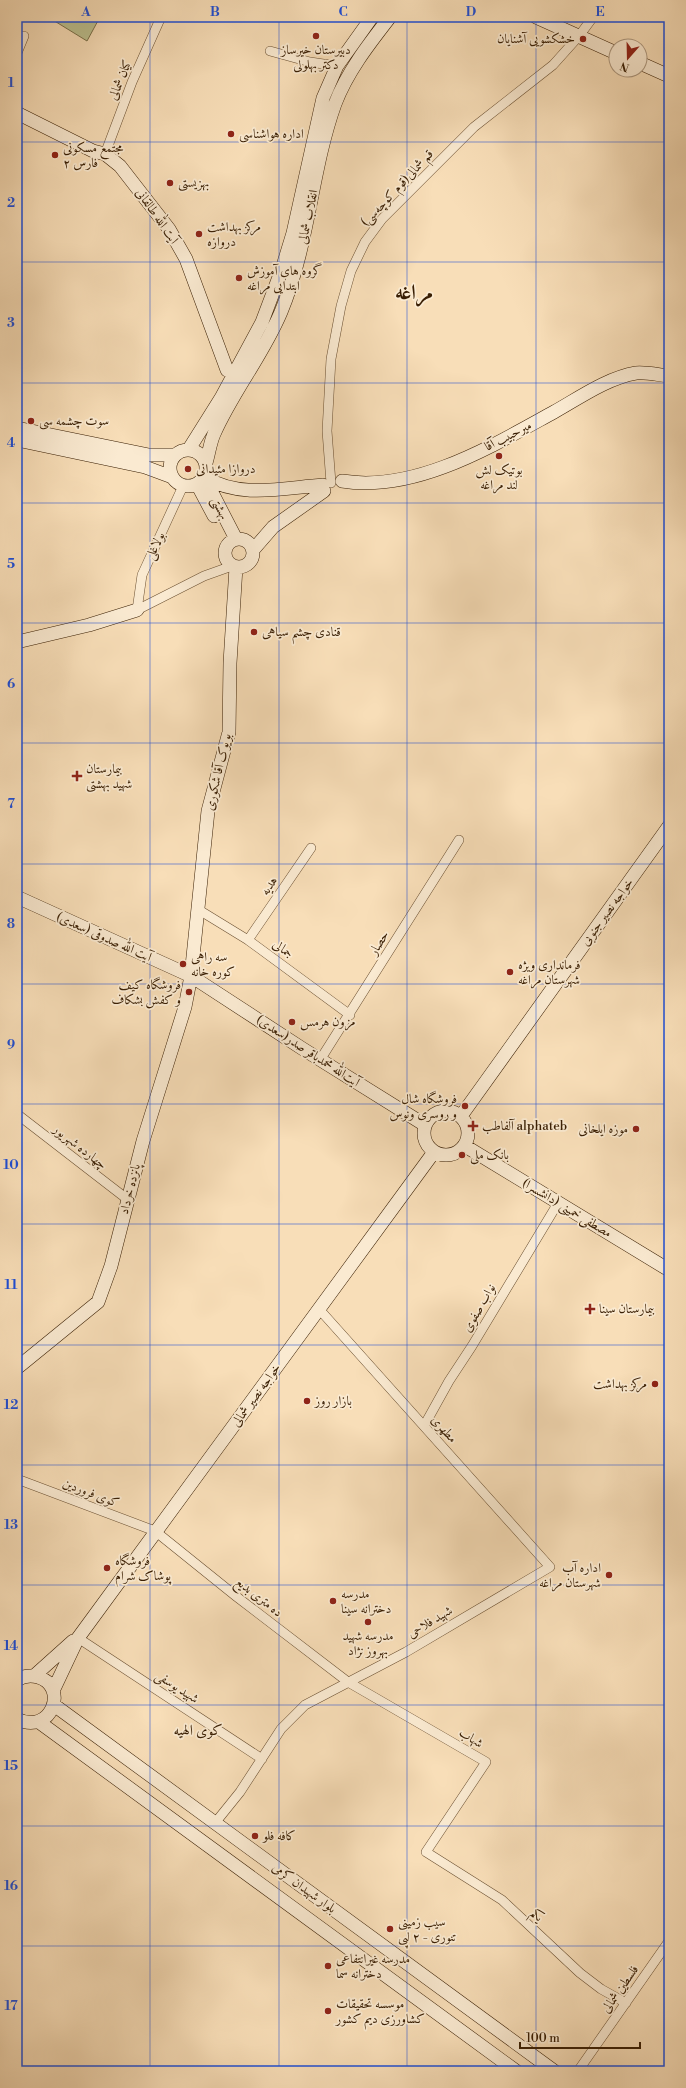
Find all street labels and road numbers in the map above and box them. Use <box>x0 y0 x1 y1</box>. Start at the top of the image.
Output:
street label: کیان شمالی <box>105 58 135 102</box>
street label: قم شمالی(قوم کوچه‌سی) <box>357 146 440 233</box>
street label: آیت الله طالقانی <box>132 183 185 248</box>
street label: انقلاب شمالی <box>294 188 322 246</box>
street label: میرحبیب آقا <box>482 417 535 456</box>
street label: بهشتی <box>206 494 233 523</box>
street label: بولاغلی <box>142 529 170 563</box>
street label: بویوک آقا شکوری <box>201 732 235 812</box>
street label: هدیه <box>257 873 281 899</box>
street label: خواجه نصیر جنوبی <box>577 875 638 950</box>
street label: آیت الله صدوقی (سعدی) <box>54 906 157 966</box>
street label: حصار <box>364 928 393 960</box>
street label: جمالی <box>269 936 297 962</box>
street label: آیت‌الله محمدباقر صدر(سعدی) <box>253 1009 365 1091</box>
street label: چهارده شهریور <box>48 1120 110 1173</box>
street label: پانزده خرداد <box>116 1161 145 1216</box>
street label: مصطفی خمینی (دانشسرا) <box>518 1175 615 1243</box>
street label: نواب صفوی <box>459 1281 499 1335</box>
street label: خواجه نصیر شمالی <box>228 1360 284 1430</box>
street label: مطهری <box>427 1412 461 1446</box>
street label: کوی فروردین <box>60 1475 122 1511</box>
street label: ده متری بدیع <box>230 1574 286 1624</box>
street label: شهید فلاحی <box>405 1602 455 1642</box>
street label: شهید یوسفی <box>151 1667 202 1709</box>
street label: شهاب <box>456 1725 486 1751</box>
street label: بلوار شهیدان کرمی <box>269 1859 339 1917</box>
street label: یکم <box>525 1905 548 1929</box>
street label: فلسطین شمالی <box>598 1962 642 2016</box>

